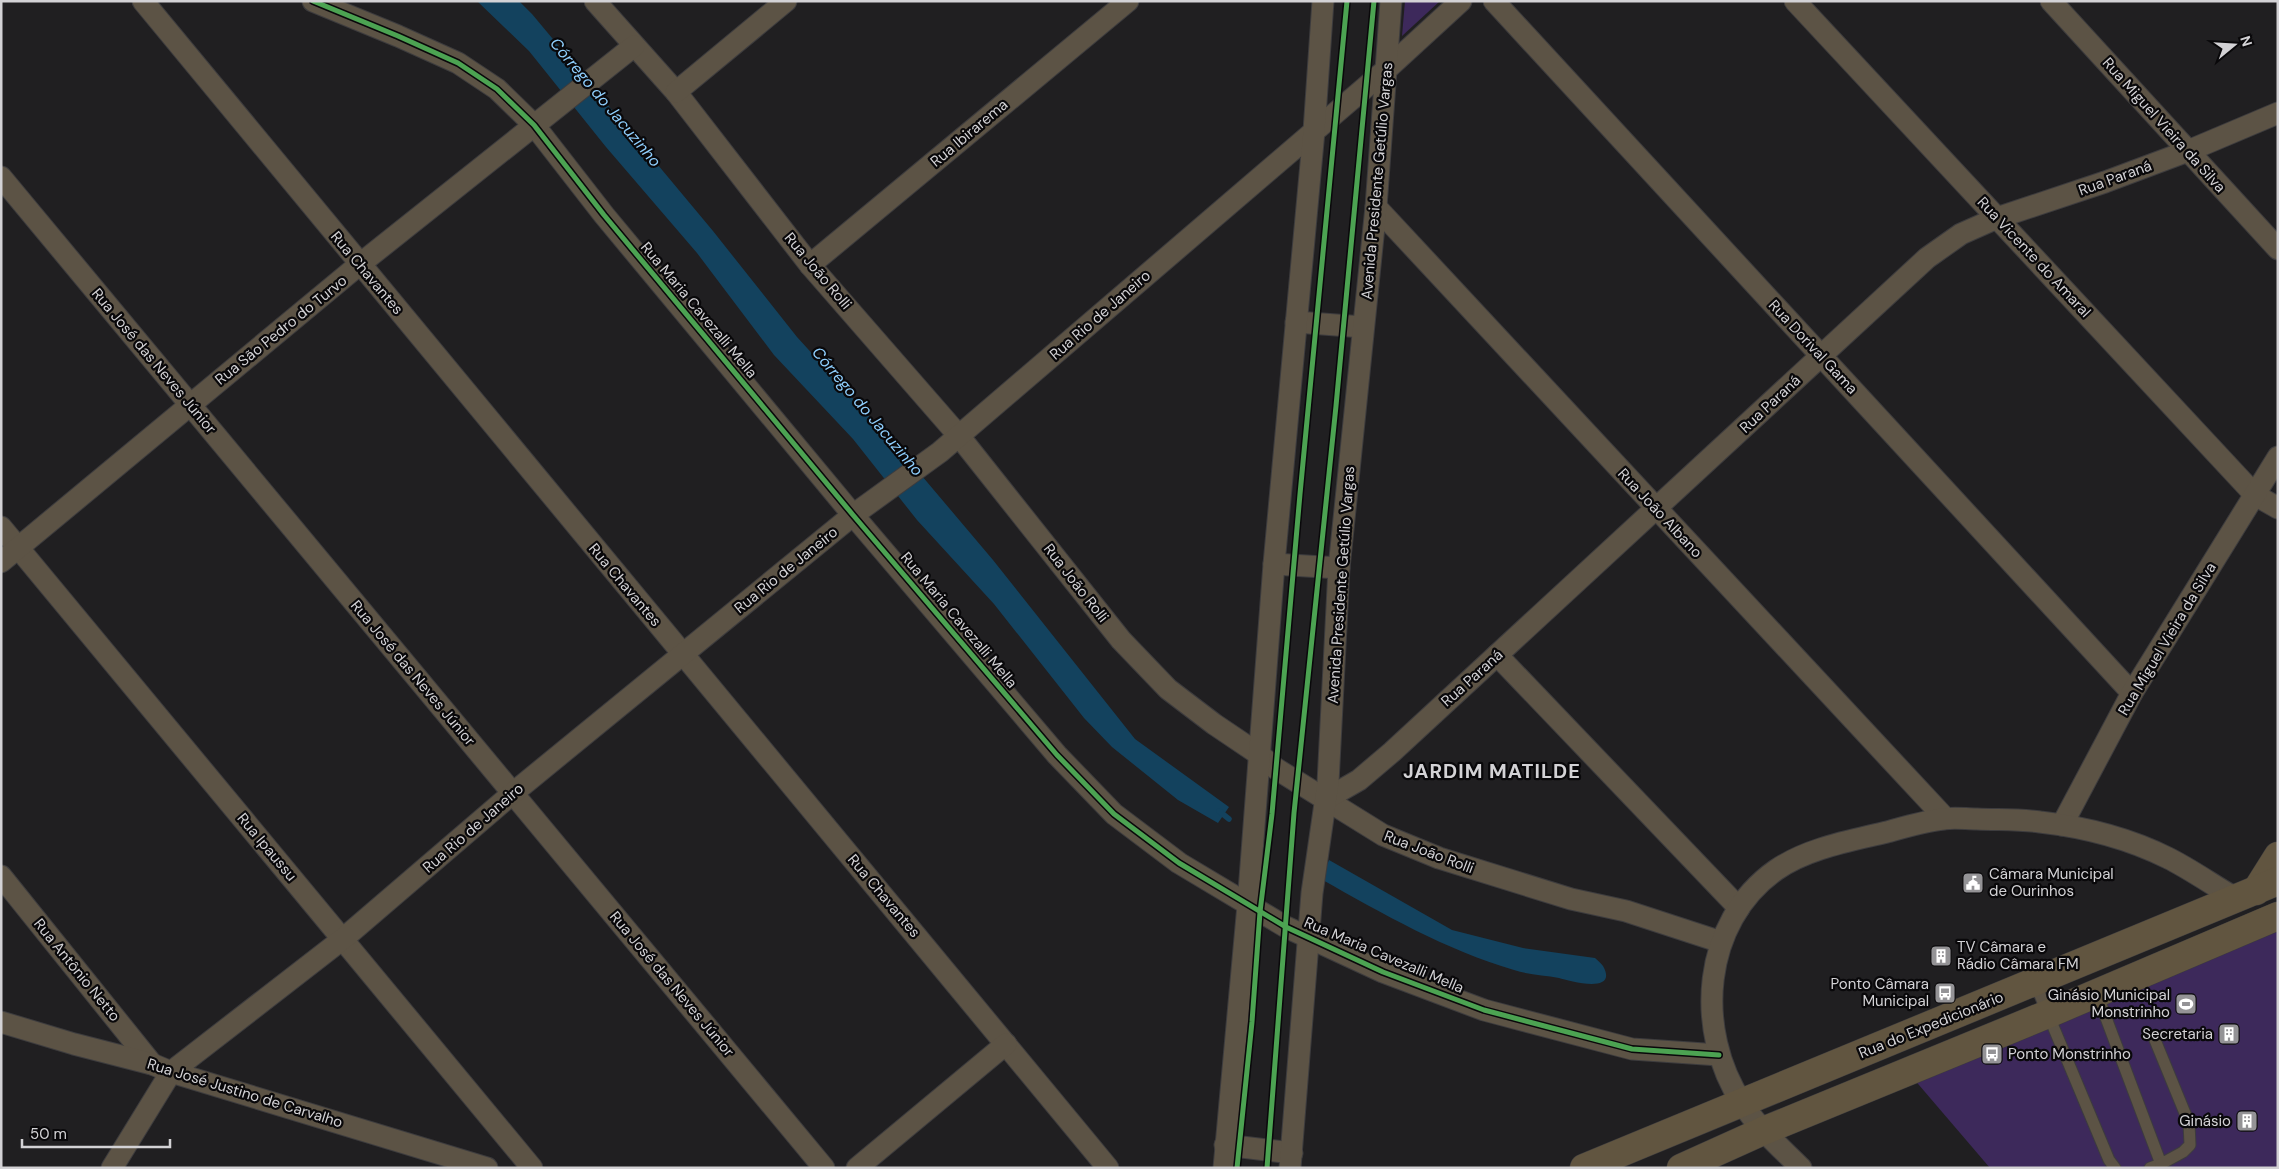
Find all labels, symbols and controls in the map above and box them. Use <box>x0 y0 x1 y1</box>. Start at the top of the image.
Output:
north arrow <box>2209 20 2259 70</box>
water label: Córrego do Jacuzinho <box>545 33 666 171</box>
text: N <box>2236 33 2257 49</box>
street label: Rua Miguel Vieira da Silva <box>2098 53 2230 197</box>
street label: Avenida Presidente Getúlio Vargas <box>1357 62 1397 300</box>
street label: Rua Ibirarema <box>926 95 1012 171</box>
street label: Rua Paraná <box>2076 155 2154 201</box>
street label: Rua Vicente do Amaral <box>1973 192 2095 322</box>
street label: Rua Chavantes <box>326 227 408 319</box>
street label: Rua João Rolli <box>780 228 856 314</box>
street label: Rua Maria Cavezalli Mella <box>636 238 762 382</box>
street label: Rua Rio de Janeiro <box>1045 266 1155 364</box>
street label: Rua São Pedro do Turvo <box>211 270 351 389</box>
street label: Rua José das Neves Júnior <box>87 284 221 438</box>
street label: Rua Dorival Gama <box>1764 296 1862 398</box>
water label: Córrego do Jacuzinho <box>807 342 928 480</box>
street label: Rua Paraná <box>1735 371 1805 437</box>
street label: Rua João Albano <box>1613 464 1707 562</box>
street label: Avenida Presidente Getúlio Vargas <box>1323 466 1359 704</box>
street label: Rua Rio de Janeiro <box>730 522 842 618</box>
street label: Rua Chavantes <box>584 539 666 631</box>
street label: Rua João Rolli <box>1039 540 1113 626</box>
street label: Rua Maria Cavezalli Mella <box>896 548 1022 692</box>
street label: Rua Miguel Vieira da Silva <box>2113 559 2221 719</box>
street label: Rua José das Neves Júnior <box>346 596 480 750</box>
street label: Rua Paraná <box>1437 645 1507 711</box>
district label: JARDIM MATILDE <box>1403 758 1581 784</box>
street label: Rua Rio de Janeiro <box>418 779 528 877</box>
street label: Rua Ipaussu <box>233 809 301 885</box>
street label: Rua João Rolli <box>1381 826 1477 878</box>
street label: Rua Chavantes <box>843 850 925 942</box>
place label: Câmara Municipal de Ourinhos <box>1989 864 2114 901</box>
public building icon: Câmara Municipal de Ourinhos <box>1961 871 1985 895</box>
street label: Rua José das Neves Júnior <box>605 907 739 1061</box>
street label: Rua Maria Cavezalli Mella <box>1301 912 1467 998</box>
street label: Rua Antônio Netto <box>29 914 125 1026</box>
place label: TV Câmara e Rádio Câmara FM <box>1957 937 2079 974</box>
building icon: TV Câmara e Rádio Câmara FM <box>1929 944 1953 968</box>
place label: Ponto Câmara Municipal <box>1831 974 1929 1011</box>
bus stop icon: Ponto Câmara Municipal <box>1933 981 1957 1005</box>
place label: Ginásio Municipal Monstrinho <box>2048 985 2170 1022</box>
street label: Rua do Expedicionário <box>1856 987 2007 1063</box>
sports icon: Ginásio Municipal Monstrinho <box>2174 992 2198 1016</box>
building icon: Secretaria <box>2217 1022 2241 1046</box>
place label: Secretaria <box>2142 1024 2213 1044</box>
bus stop icon: Ponto Monstrinho <box>1980 1042 2004 1066</box>
place label: Ponto Monstrinho <box>2008 1044 2131 1064</box>
street label: Rua José Justino de Carvalho <box>145 1054 345 1132</box>
building icon: Ginásio <box>2235 1109 2259 1133</box>
place label: Ginásio <box>2179 1111 2231 1131</box>
scale bar <box>22 1116 170 1148</box>
text: 50 m <box>30 1124 67 1144</box>

